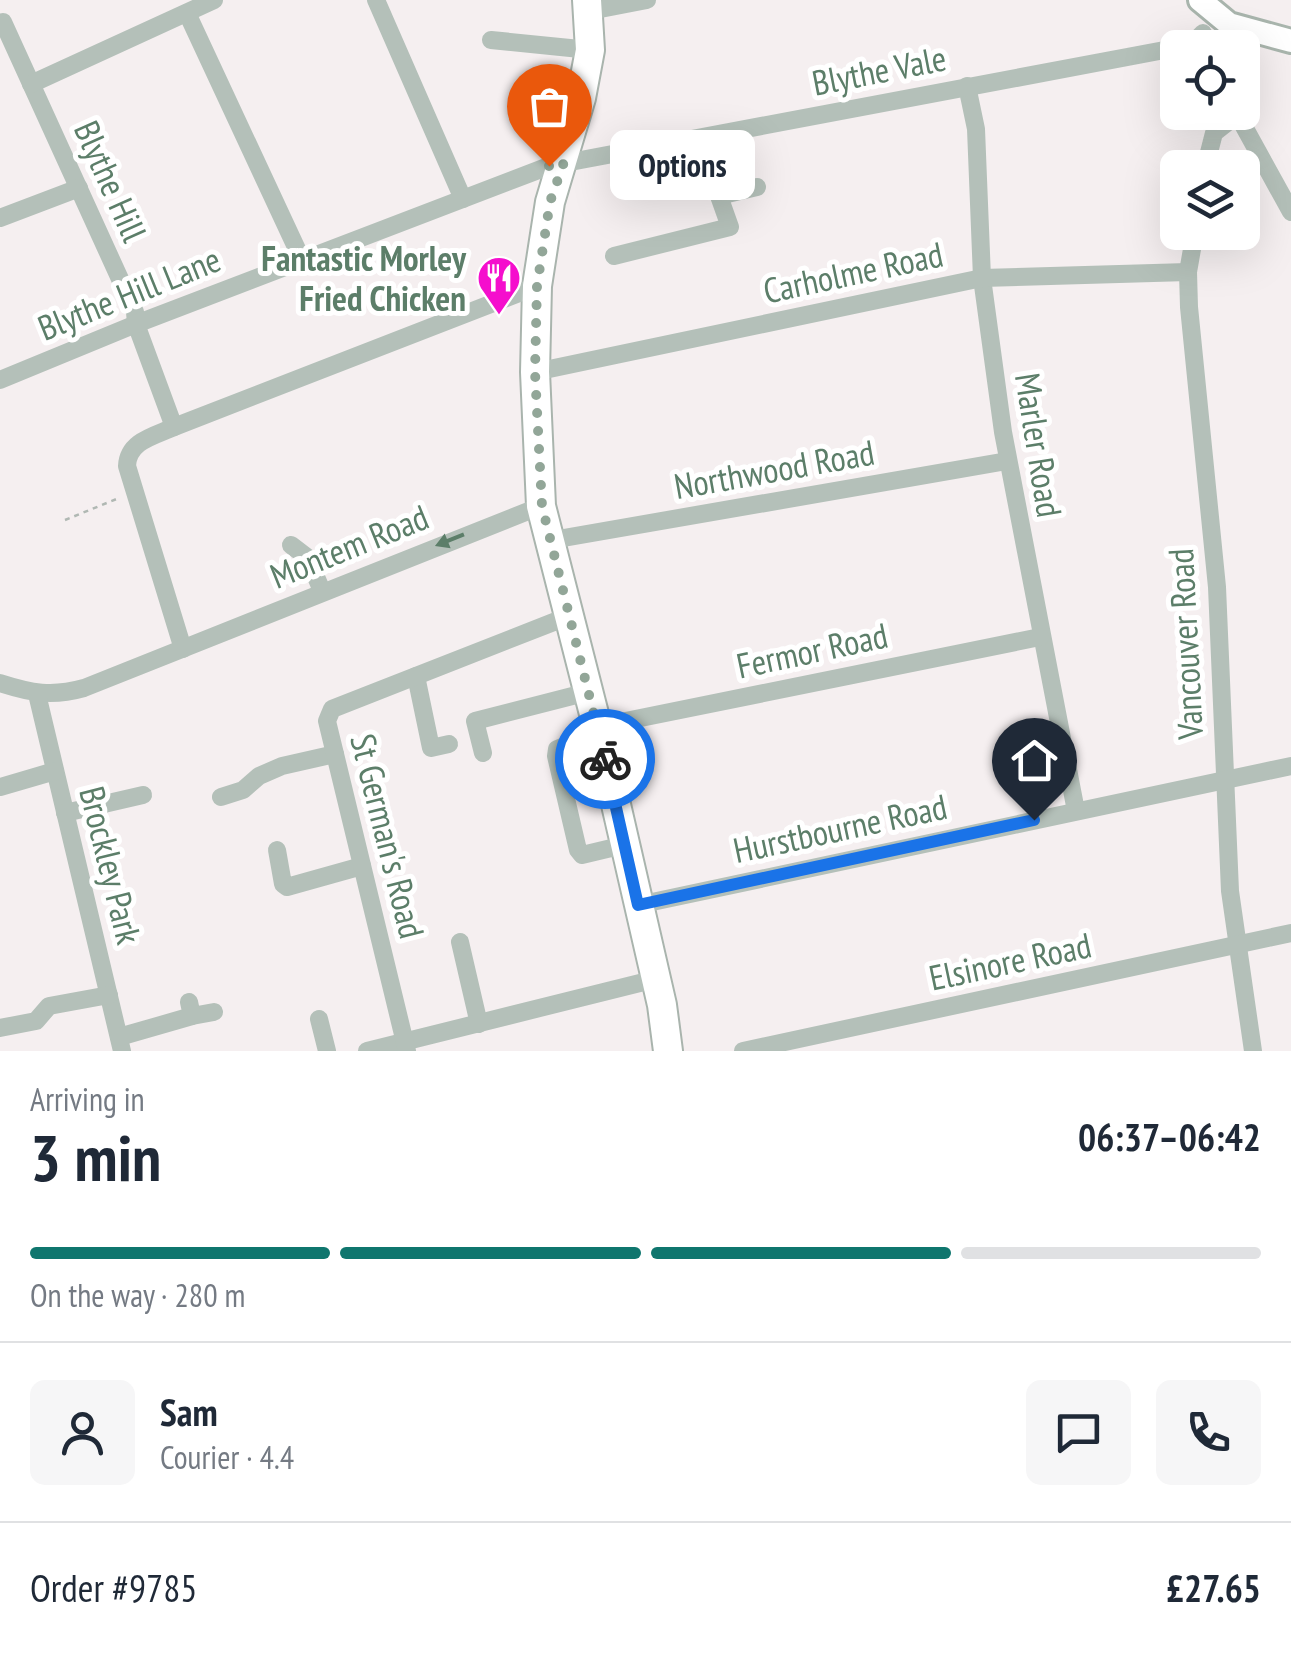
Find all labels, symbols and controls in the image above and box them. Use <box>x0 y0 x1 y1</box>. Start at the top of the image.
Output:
map controls <box>1160 30 1260 250</box>
button: locate <box>1160 30 1260 130</box>
street label: Blythe Vale <box>808 35 950 105</box>
pin <box>507 64 592 167</box>
icon: bag <box>522 79 577 134</box>
street label: Blythe Hill <box>64 113 158 249</box>
callout: Options <box>609 131 754 201</box>
text: Options <box>638 144 727 186</box>
button: layers <box>1160 150 1260 250</box>
street label: Carholme Road <box>759 231 947 313</box>
place label: Fantastic Morley Fried Chicken <box>261 235 467 321</box>
street label: Blythe Hill Lane <box>31 236 227 350</box>
restaurant icon: Fantastic Morley Fried Chicken <box>476 255 522 316</box>
street label: Marler Road <box>1005 370 1073 520</box>
street label: Northwood Road <box>670 429 878 509</box>
street label: Montem Road <box>263 493 435 599</box>
one-way arrow <box>435 532 465 548</box>
street label: Vancouver Road <box>1157 547 1213 742</box>
street label: Fermor Road <box>732 612 892 688</box>
courier <box>555 709 655 809</box>
pin <box>992 718 1077 821</box>
street label: St German's Road <box>340 729 436 943</box>
icon: bike <box>578 732 633 787</box>
icon: home <box>1007 733 1062 788</box>
street label: Brockley Park <box>69 781 153 949</box>
street label: Hurstbourne Road <box>729 783 951 873</box>
street label: Elsinore Road <box>925 921 1095 1001</box>
text: Arriving in <box>30 1078 145 1120</box>
text: 06:37–06:42 <box>1078 1112 1261 1161</box>
text: 3 min <box>30 1115 161 1199</box>
text: On the way · 280 m <box>30 1274 245 1316</box>
button: person <box>30 1380 135 1485</box>
button: chat <box>1026 1380 1131 1485</box>
button: phone <box>1156 1380 1261 1485</box>
text: Sam <box>160 1387 218 1436</box>
text: Courier · 4.4 <box>160 1436 294 1478</box>
text: Order #9785 <box>30 1563 197 1612</box>
text: £27.65 <box>1166 1563 1261 1612</box>

